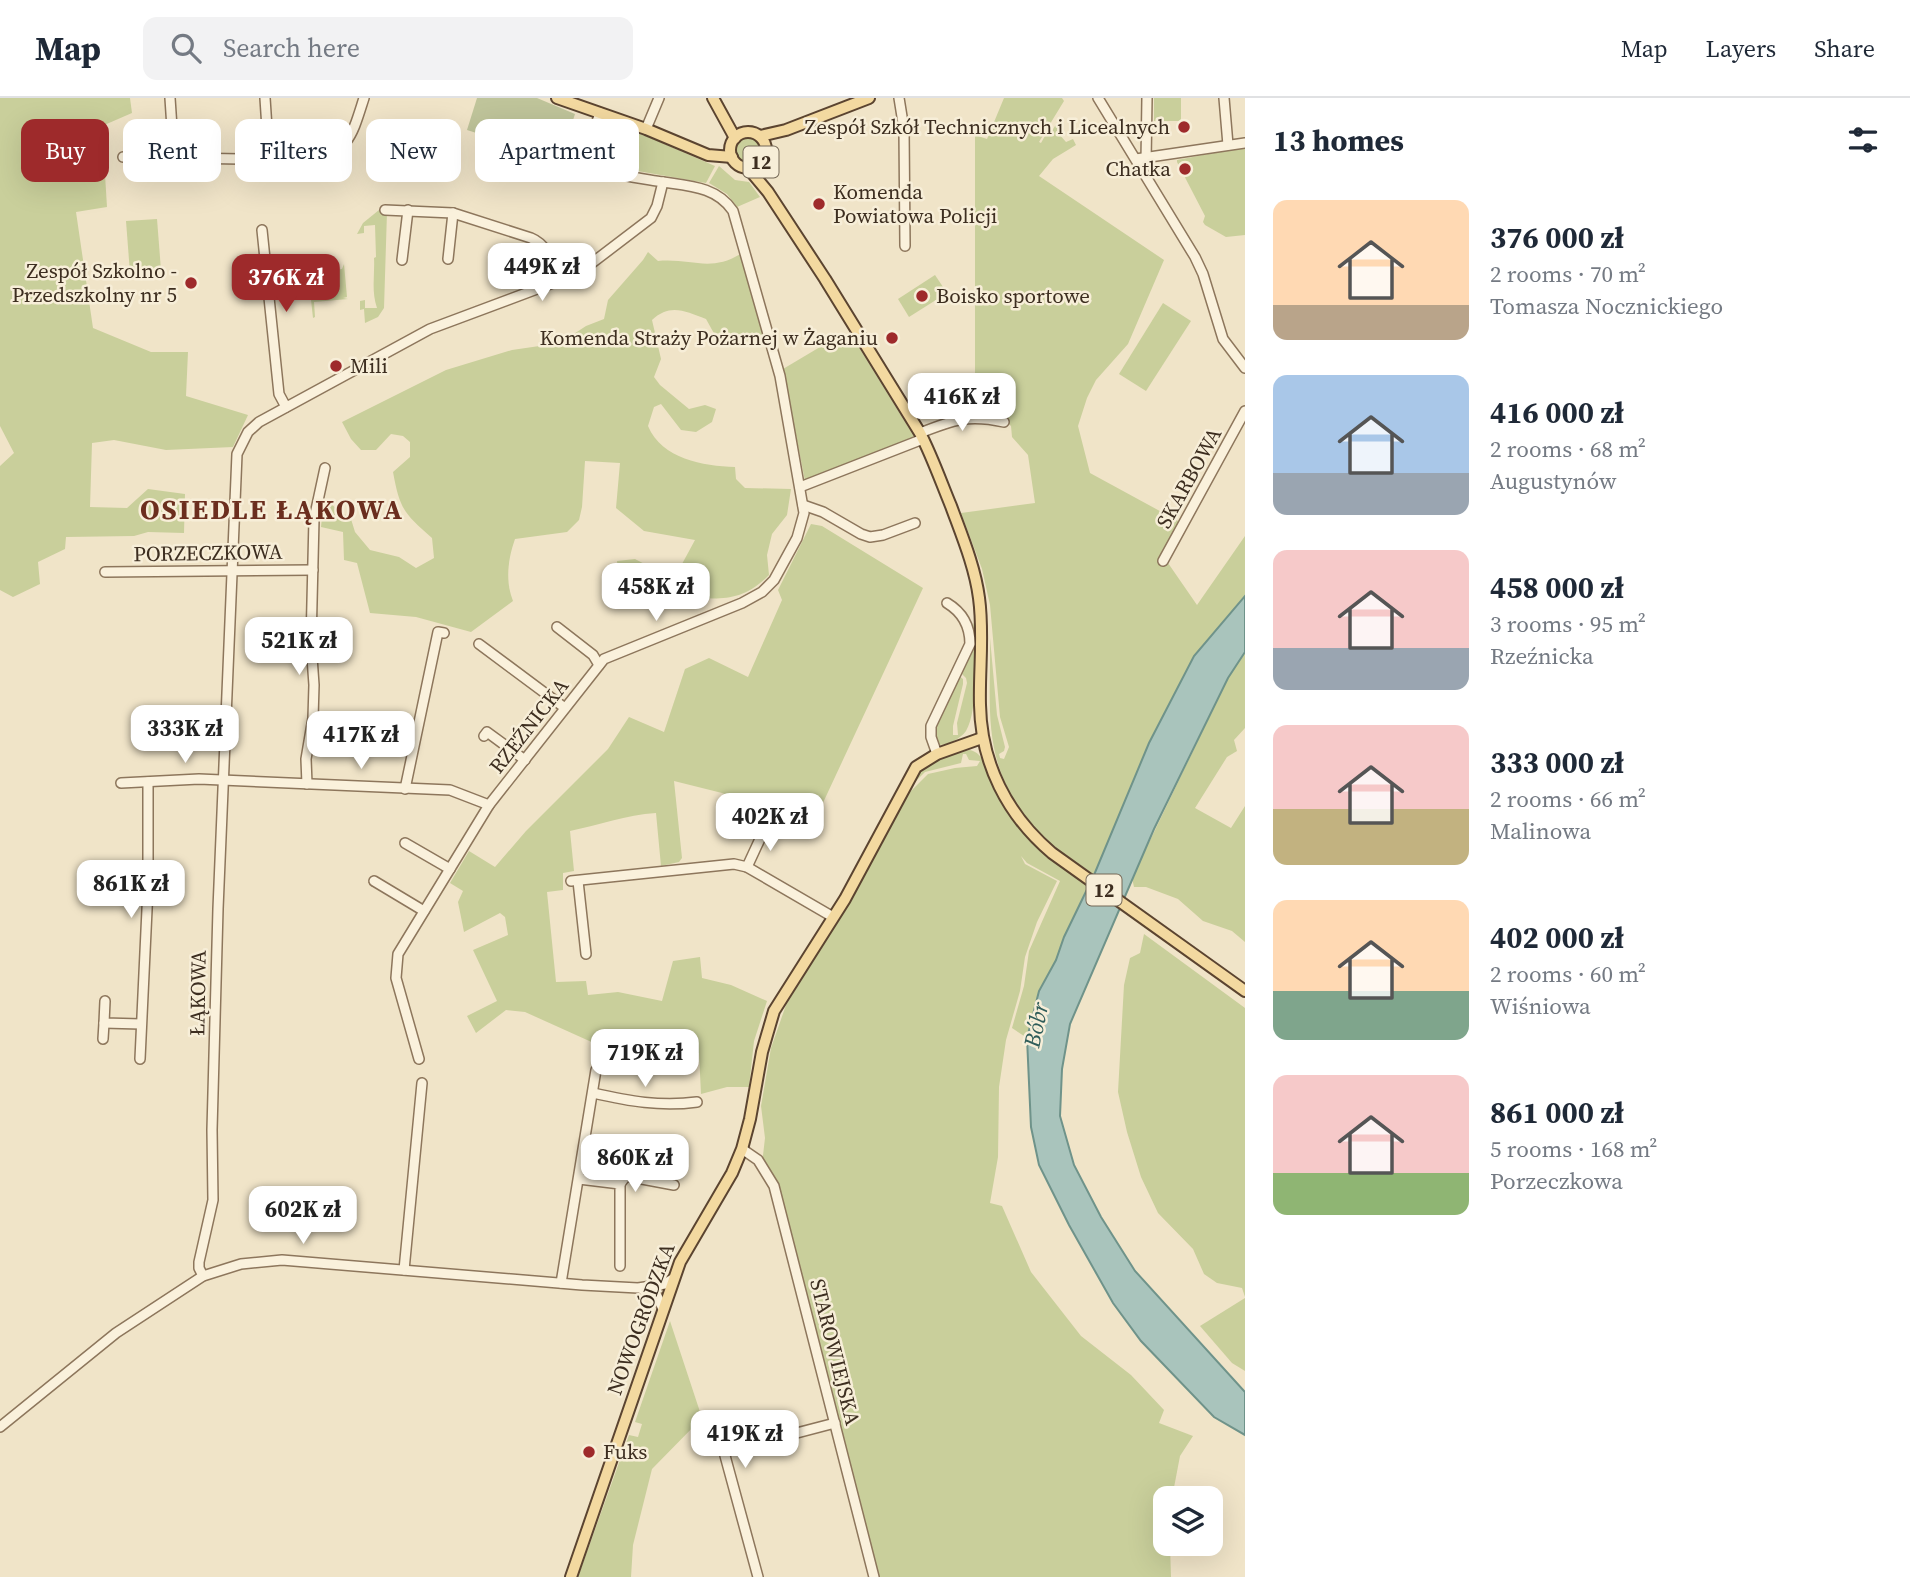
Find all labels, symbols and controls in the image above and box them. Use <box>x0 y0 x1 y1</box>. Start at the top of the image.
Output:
search box <box>143 17 633 80</box>
text: Map <box>35 26 101 71</box>
icon: search <box>167 29 205 67</box>
text: Search here <box>223 30 360 66</box>
text: Map <box>1621 32 1668 65</box>
text: Layers <box>1706 32 1776 65</box>
text: Share <box>1814 32 1875 65</box>
place label: Zespół Szkół Technicznych i Licealnych <box>805 112 1170 141</box>
chip: Buy <box>21 119 109 182</box>
chip: Rent <box>123 119 221 182</box>
chip: Filters <box>235 119 352 182</box>
chip: New <box>366 119 461 182</box>
chip: Apartment <box>475 119 639 182</box>
marker: Zespół Szkół Technicznych i Licealnych <box>1176 119 1192 135</box>
text: 13 homes <box>1273 120 1404 161</box>
icon: filters <box>1844 121 1882 159</box>
road number: 12 <box>744 146 778 178</box>
place label: Chatka <box>1105 154 1171 183</box>
marker: Chatka <box>1177 161 1193 177</box>
place label: Komenda Powiatowa Policji <box>833 177 997 230</box>
marker: Komenda Powiatowa Policji <box>811 196 827 212</box>
text: 376 000 zł <box>1490 217 1624 258</box>
icon: home <box>1329 228 1413 312</box>
pin: 449K zł <box>477 244 607 303</box>
text: 449K zł <box>504 250 580 282</box>
pin: 376K zł <box>221 254 351 314</box>
place label: Zespół Szkolno - Przedszkolny nr 5 <box>12 256 177 309</box>
text: 2 rooms · 70 m² <box>1490 258 1646 290</box>
text: 376K zł <box>248 261 324 293</box>
marker: Zespół Szkolno - Przedszkolny nr 5 <box>183 275 199 291</box>
place label: Boisko sportowe <box>936 281 1090 310</box>
marker: Boisko sportowe <box>914 288 930 304</box>
text: Tomasza Nocznickiego <box>1490 290 1723 322</box>
place label: Komenda Straży Pożarnej w Żaganiu <box>539 323 878 352</box>
marker: Komenda Straży Pożarnej w Żaganiu <box>884 330 900 346</box>
place label: Mili <box>350 351 388 380</box>
marker: Mili <box>328 358 344 374</box>
pin: 416K zł <box>897 374 1027 433</box>
text: 416K zł <box>924 380 1000 412</box>
text: 416 000 zł <box>1490 392 1624 433</box>
icon: home <box>1329 403 1413 487</box>
street label: SKARBOWA <box>1149 422 1228 533</box>
text: 2 rooms · 68 m² <box>1490 433 1646 465</box>
text: Augustynów <box>1490 465 1617 497</box>
district label: OSIEDLE ŁĄKOWA <box>140 490 404 528</box>
street label: PORZECZKOWA <box>133 537 283 568</box>
pin: 458K zł <box>591 564 721 623</box>
text: 458 000 zł <box>1490 567 1624 608</box>
text: 458K zł <box>618 570 694 602</box>
icon: home <box>1329 578 1413 662</box>
text: 3 rooms · 95 m² <box>1490 608 1646 640</box>
pin: 521K zł <box>234 618 364 677</box>
text: 521K zł <box>261 624 337 656</box>
text: Rzeźnicka <box>1490 640 1594 672</box>
street label: RZEŹNICKA <box>482 672 575 779</box>
pin: 333K zł <box>120 706 250 765</box>
text: 333K zł <box>147 712 223 744</box>
pin: 417K zł <box>296 712 426 771</box>
text: 417K zł <box>323 718 399 750</box>
text: 333 000 zł <box>1490 742 1624 783</box>
icon: home <box>1329 753 1413 837</box>
text: 2 rooms · 66 m² <box>1490 783 1646 815</box>
pin: 402K zł <box>705 794 835 853</box>
text: 402K zł <box>732 800 808 832</box>
text: Malinowa <box>1490 815 1591 847</box>
pin: 861K zł <box>66 860 196 920</box>
text: 861K zł <box>93 867 169 899</box>
road number: 12 <box>1086 874 1122 905</box>
text: 402 000 zł <box>1490 917 1624 958</box>
icon: home <box>1329 928 1413 1012</box>
street label: ŁĄKOWA <box>182 950 213 1036</box>
text: 2 rooms · 60 m² <box>1490 958 1646 990</box>
text: Wiśniowa <box>1490 990 1591 1022</box>
water label: Bóbr <box>1015 999 1057 1051</box>
pin: 719K zł <box>580 1030 710 1089</box>
text: 719K zł <box>607 1036 683 1068</box>
text: 861 000 zł <box>1490 1092 1624 1133</box>
icon: home <box>1329 1103 1413 1187</box>
text: 5 rooms · 168 m² <box>1490 1133 1657 1165</box>
pin: 860K zł <box>570 1134 700 1194</box>
text: 860K zł <box>597 1141 673 1173</box>
text: Porzeczkowa <box>1490 1165 1623 1197</box>
pin: 602K zł <box>238 1186 368 1246</box>
text: 602K zł <box>265 1193 341 1225</box>
street label: NOWOGRÓDZKA <box>600 1239 681 1399</box>
street label: STAROWIEJSKA <box>803 1276 868 1428</box>
pin: 419K zł <box>680 1410 810 1470</box>
text: 419K zł <box>707 1417 783 1449</box>
place label: Fuks <box>603 1437 647 1466</box>
marker: Fuks <box>581 1444 597 1460</box>
map controls <box>1153 1486 1223 1556</box>
button: layers <box>1153 1486 1223 1556</box>

